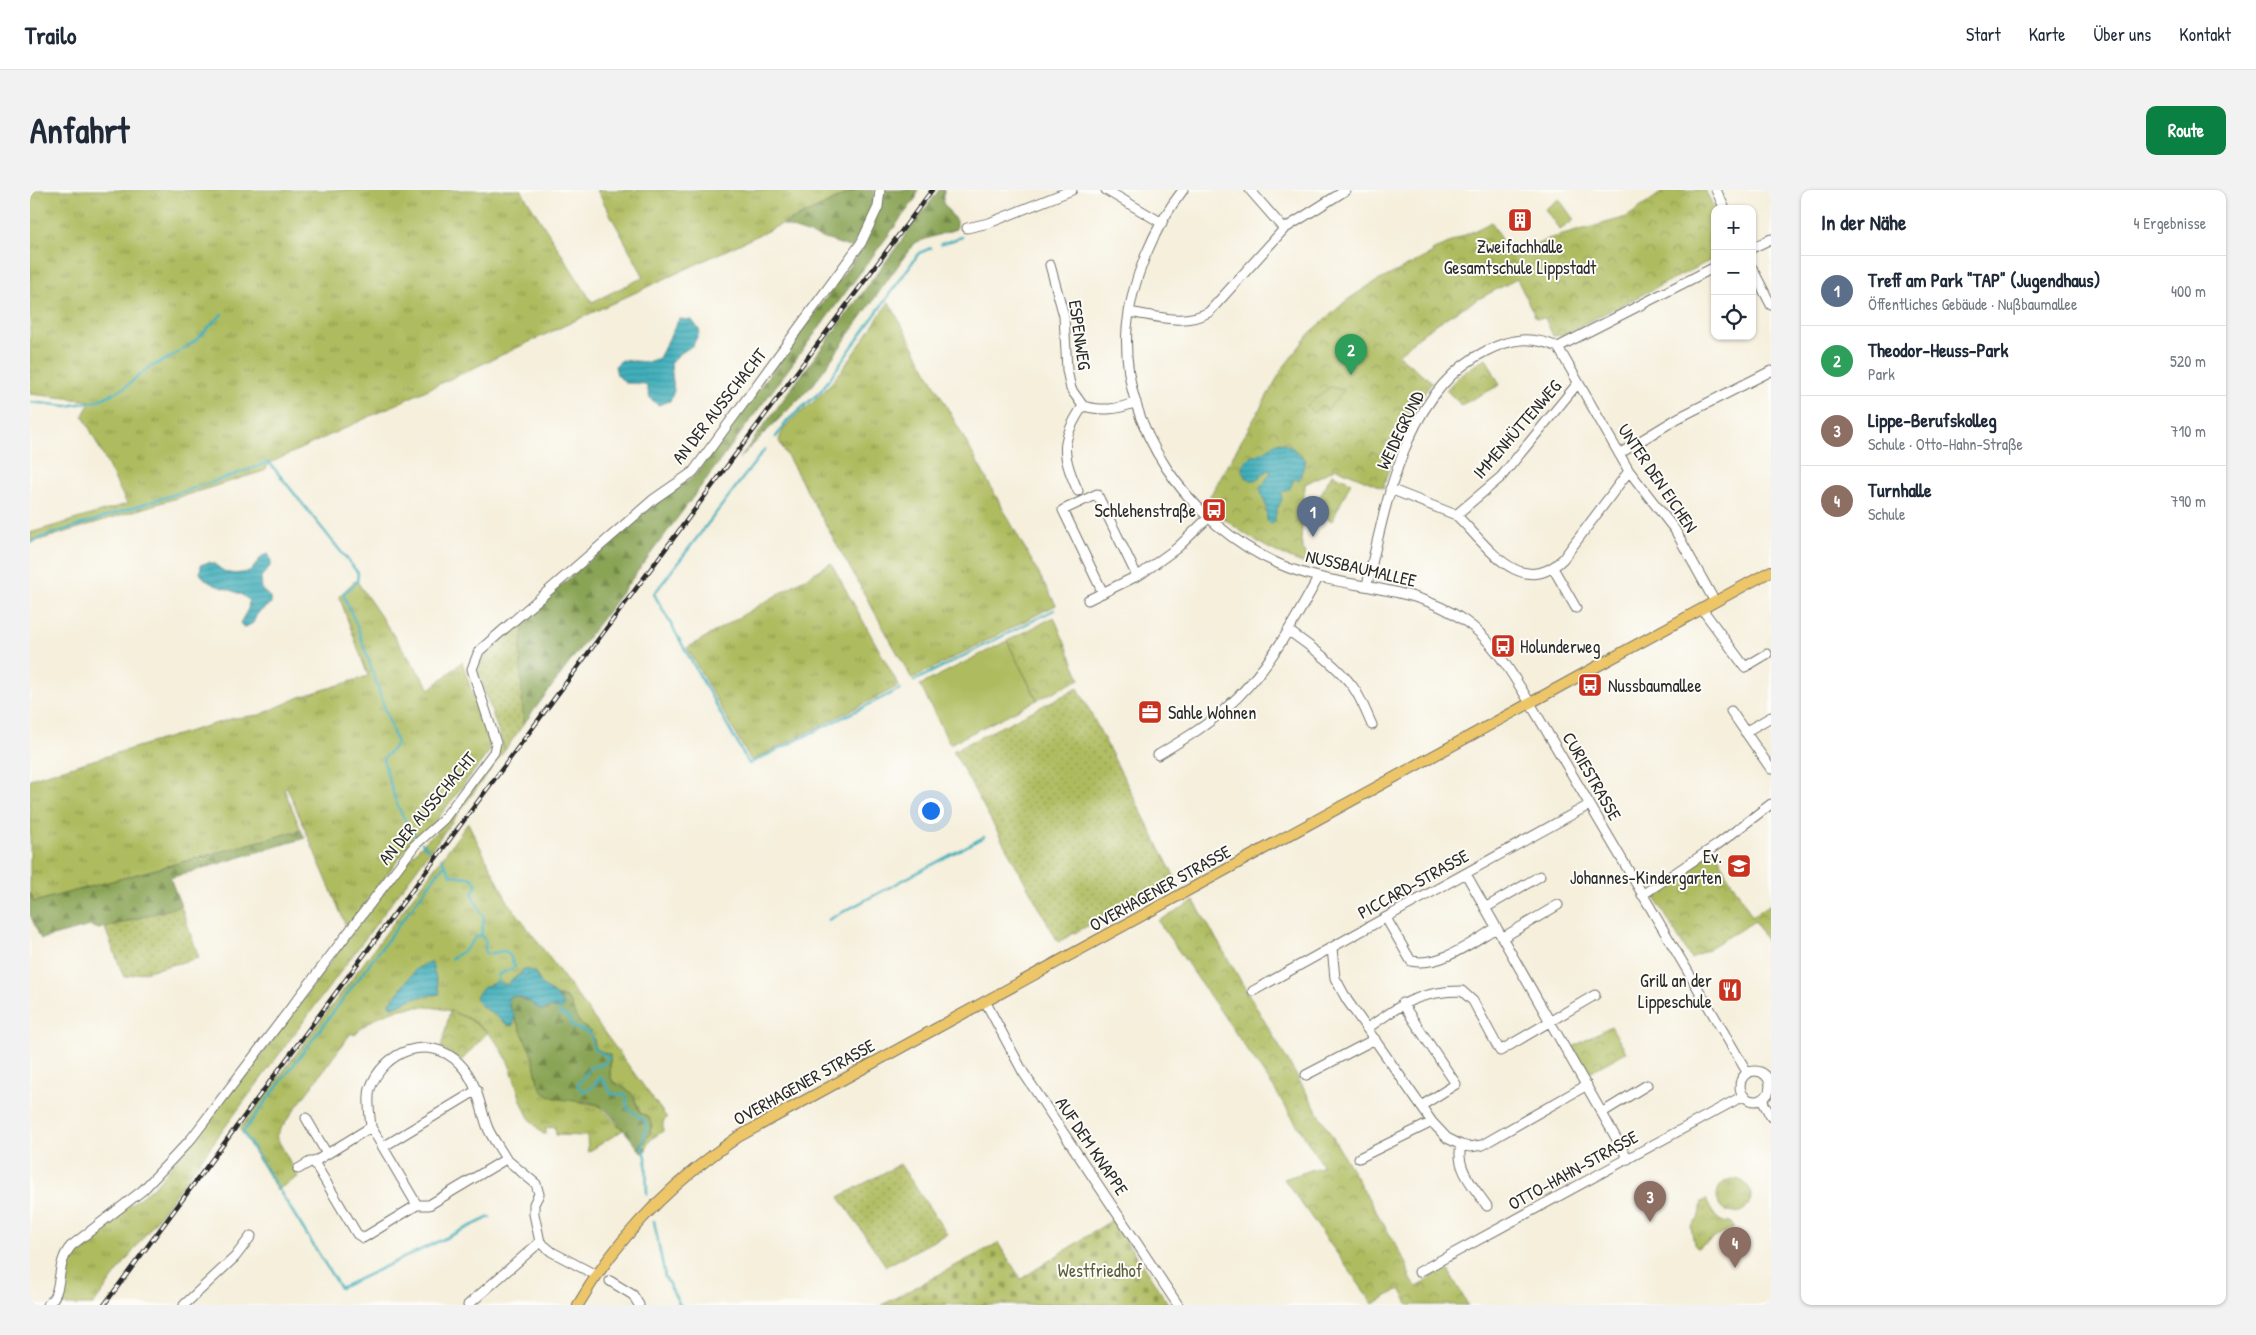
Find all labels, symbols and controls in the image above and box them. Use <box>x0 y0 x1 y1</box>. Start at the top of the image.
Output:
text: Trailo <box>25 19 76 51</box>
text: Start <box>1966 22 2001 47</box>
text: Karte <box>2029 22 2065 47</box>
text: Über uns <box>2093 22 2151 47</box>
text: Kontakt <box>2179 22 2231 47</box>
button: Route <box>2146 106 2226 155</box>
text: Anfahrt <box>30 107 129 154</box>
map controls <box>1711 205 1756 340</box>
button: + <box>1711 205 1756 250</box>
building icon: Zweifachhalle Gesamtschule Lippstadt <box>1507 207 1533 233</box>
text: In der Nähe <box>1821 208 1906 237</box>
text: 4 Ergebnisse <box>2134 212 2206 234</box>
place label: Zweifachhalle Gesamtschule Lippstadt <box>1444 234 1597 280</box>
button: − <box>1711 250 1756 295</box>
text: Treff am Park "TAP" (Jugendhaus) <box>1868 267 2100 293</box>
text: 1 <box>1834 280 1840 302</box>
text: 400 m <box>2171 280 2206 302</box>
text: Öffentliches Gebäude · Nußbaumallee <box>1868 293 2077 315</box>
button: locate <box>1711 295 1756 340</box>
street label: ESPENWEG <box>1063 299 1097 372</box>
pin: 2 <box>1335 334 1367 375</box>
text: Theodor-Heuss-Park <box>1868 337 2008 363</box>
street label: AN DER AUSSCHACHT <box>666 343 772 469</box>
text: 2 <box>1833 350 1841 372</box>
text: 520 m <box>2170 350 2206 372</box>
text: Park <box>1868 363 1895 385</box>
street label: IMMENHÜTTENWEG <box>1467 374 1567 484</box>
street label: WEIDEGRUND <box>1370 386 1430 474</box>
text: Lippe-Berufskolleg <box>1868 407 1997 433</box>
street label: UNTER DEN EICHEN <box>1612 419 1704 537</box>
text: 3 <box>1833 420 1841 442</box>
text: 710 m <box>2171 420 2206 442</box>
text: Schule · Otto-Hahn-Straße <box>1868 433 2023 455</box>
text: Turnhalle <box>1868 477 1932 503</box>
text: 4 <box>1834 490 1840 512</box>
text: 790 m <box>2170 490 2206 512</box>
pin: 1 <box>1297 496 1329 537</box>
bus stop icon: Schlehenstraße <box>1201 497 1227 523</box>
place label: Schlehenstraße <box>1095 498 1196 523</box>
text: Schule <box>1868 503 1905 525</box>
street label: NUSSBAUMALLEE <box>1303 543 1419 593</box>
bus stop icon: Holunderweg <box>1490 633 1516 659</box>
place label: Holunderweg <box>1520 634 1600 659</box>
bus stop icon: Nussbaumallee <box>1577 672 1603 698</box>
place label: Nussbaumallee <box>1608 673 1702 698</box>
office icon: Sahle Wohnen <box>1137 699 1163 725</box>
place label: Sahle Wohnen <box>1168 700 1256 725</box>
street label: CURIESTRASSE <box>1557 727 1627 825</box>
street label: AN DER AUSSCHACHT <box>372 746 482 870</box>
your location <box>918 798 944 824</box>
street label: OVERHAGENER STRASSE <box>1085 839 1235 937</box>
street label: PICCARD-STRASSE <box>1353 843 1473 925</box>
place label: Ev. Johannes-Kindergarten <box>1570 844 1722 890</box>
school or university icon: Ev. Johannes-Kindergarten <box>1726 853 1752 879</box>
place label: Grill an der Lippeschule <box>1638 968 1712 1014</box>
restaurant icon: Grill an der Lippeschule <box>1717 977 1743 1003</box>
street label: OVERHAGENER STRASSE <box>729 1033 879 1131</box>
street label: AUF DEM KNAPPE <box>1050 1092 1134 1200</box>
street label: OTTO-HAHN-STRASSE <box>1504 1124 1642 1216</box>
pin: 3 <box>1634 1181 1666 1222</box>
pin: 4 <box>1719 1227 1751 1268</box>
park label: Westfriedhof <box>1058 1258 1143 1283</box>

